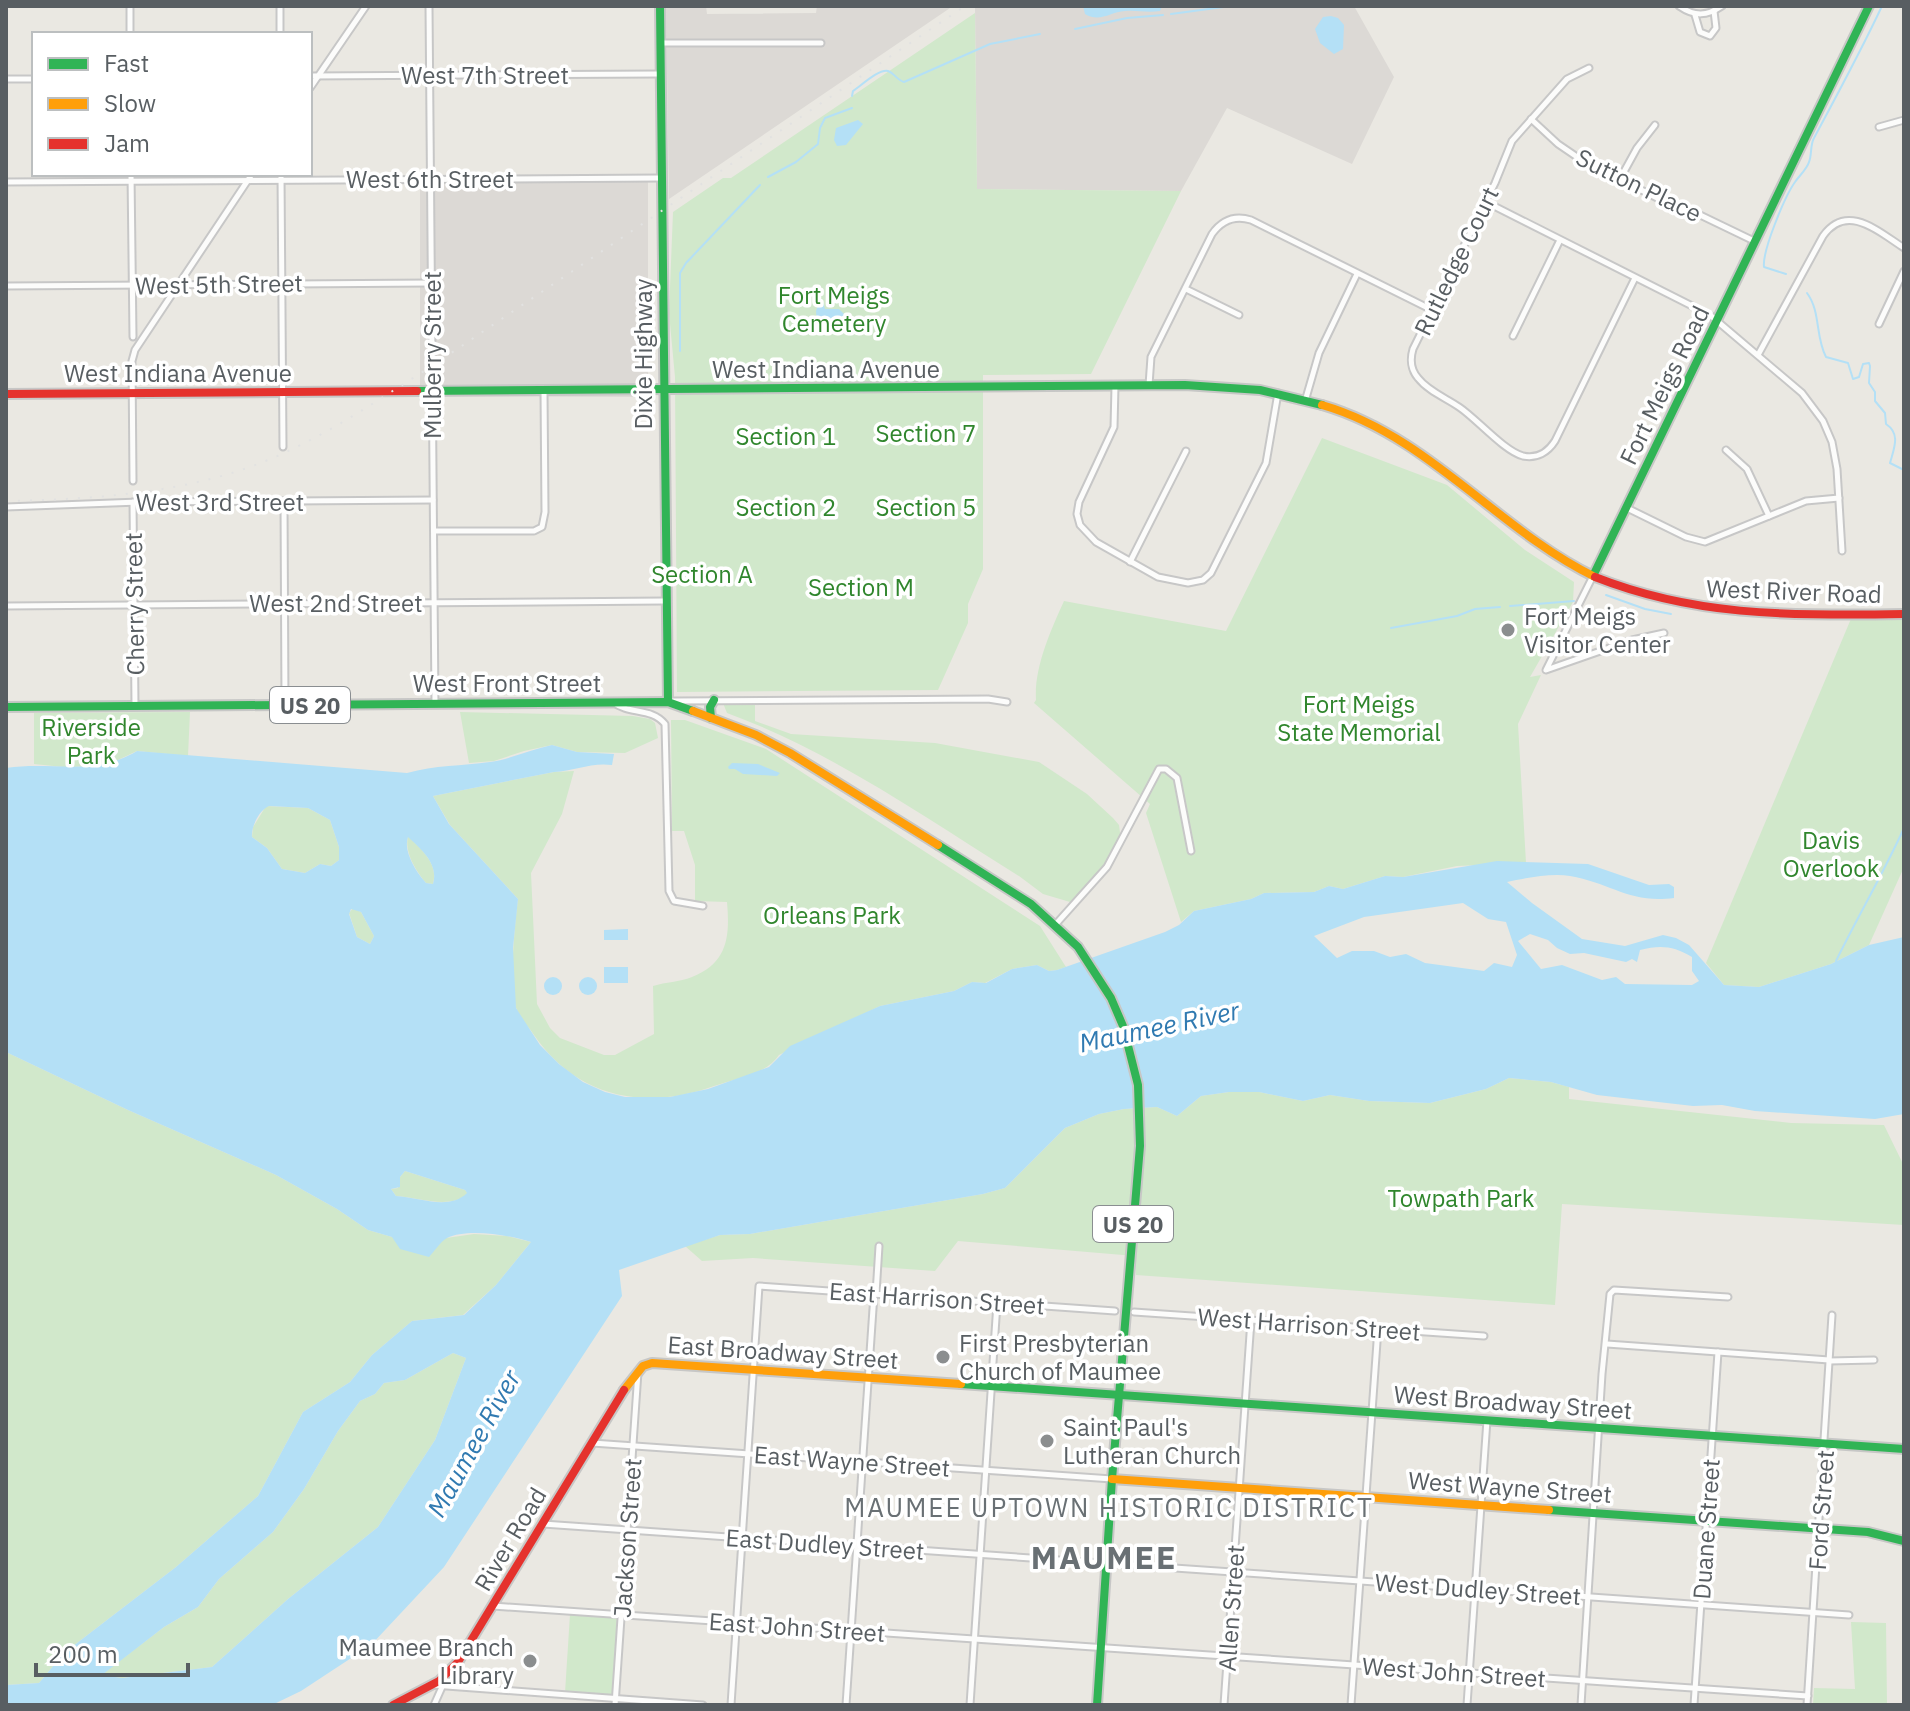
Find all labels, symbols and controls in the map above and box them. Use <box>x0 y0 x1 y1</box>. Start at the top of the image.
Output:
legend <box>32 32 312 176</box>
text: Fast <box>104 47 149 79</box>
street label: West 7th Street <box>401 59 569 91</box>
text: Slow <box>104 87 156 119</box>
text: Jam <box>104 127 150 159</box>
street label: Sutton Place <box>1571 141 1707 229</box>
street label: West 6th Street <box>346 163 514 195</box>
street label: Rutledge Court <box>1406 181 1506 341</box>
street label: West 5th Street <box>135 267 303 301</box>
street label: Mulberry Street <box>416 271 448 439</box>
street label: Dixie Highway <box>627 278 659 430</box>
park label: Fort Meigs Cemetery <box>778 279 890 339</box>
street label: Fort Meigs Road <box>1612 300 1716 470</box>
street label: West Indiana Avenue <box>712 353 940 385</box>
street label: West Indiana Avenue <box>64 357 292 389</box>
park label: Section 7 <box>876 417 976 449</box>
park label: Section 1 <box>736 420 836 452</box>
street label: West 3rd Street <box>136 486 304 518</box>
park label: Section 2 <box>736 491 836 523</box>
park label: Section 5 <box>876 491 976 523</box>
street label: Cherry Street <box>117 532 151 676</box>
park label: Section A <box>651 558 753 590</box>
park label: Section M <box>808 571 914 603</box>
street label: West River Road <box>1706 572 1882 610</box>
street label: West 2nd Street <box>249 587 423 619</box>
place label: Fort Meigs Visitor Center <box>1524 600 1671 660</box>
marker: Fort Meigs Visitor Center <box>1499 621 1517 639</box>
street label: West Front Street <box>413 667 601 699</box>
road number: US 20 <box>270 687 350 723</box>
park label: Fort Meigs State Memorial <box>1277 688 1441 748</box>
park label: Riverside Park <box>41 711 141 771</box>
park label: Davis Overlook <box>1783 824 1880 884</box>
park label: Orleans Park <box>763 899 901 931</box>
water label: Maumee River <box>1076 992 1244 1060</box>
park label: Towpath Park <box>1388 1182 1535 1214</box>
road number: US 20 <box>1093 1206 1173 1242</box>
street label: East Harrison Street <box>828 1275 1046 1321</box>
street label: West Harrison Street <box>1196 1300 1422 1348</box>
place label: First Presbyterian Church of Maumee <box>959 1327 1161 1387</box>
street label: East Broadway Street <box>666 1328 900 1376</box>
marker: First Presbyterian Church of Maumee <box>934 1348 952 1366</box>
water label: Maumee River <box>419 1362 528 1523</box>
street label: West Broadway Street <box>1393 1378 1633 1426</box>
place label: Saint Paul's Lutheran Church <box>1063 1411 1241 1471</box>
marker: Saint Paul's Lutheran Church <box>1038 1432 1056 1450</box>
street label: East Wayne Street <box>753 1438 951 1484</box>
street label: Ford Street <box>1801 1449 1841 1571</box>
street label: Jackson Street <box>605 1457 649 1619</box>
street label: Duane Street <box>1685 1458 1727 1600</box>
street label: West Wayne Street <box>1407 1464 1613 1510</box>
street label: River Road <box>466 1481 554 1597</box>
district label: MAUMEE UPTOWN HISTORIC DISTRICT <box>844 1490 1374 1524</box>
street label: East Dudley Street <box>725 1521 925 1567</box>
district label: MAUMEE <box>1031 1536 1177 1578</box>
street label: Allen Street <box>1211 1544 1251 1672</box>
street label: West Dudley Street <box>1374 1566 1582 1612</box>
street label: East John Street <box>708 1605 886 1649</box>
scale bar <box>36 1627 188 1677</box>
place label: Maumee Branch Library <box>339 1631 514 1691</box>
text: 200 m <box>48 1638 118 1670</box>
street label: West John Street <box>1361 1650 1547 1694</box>
marker: Maumee Branch Library <box>521 1652 539 1670</box>

